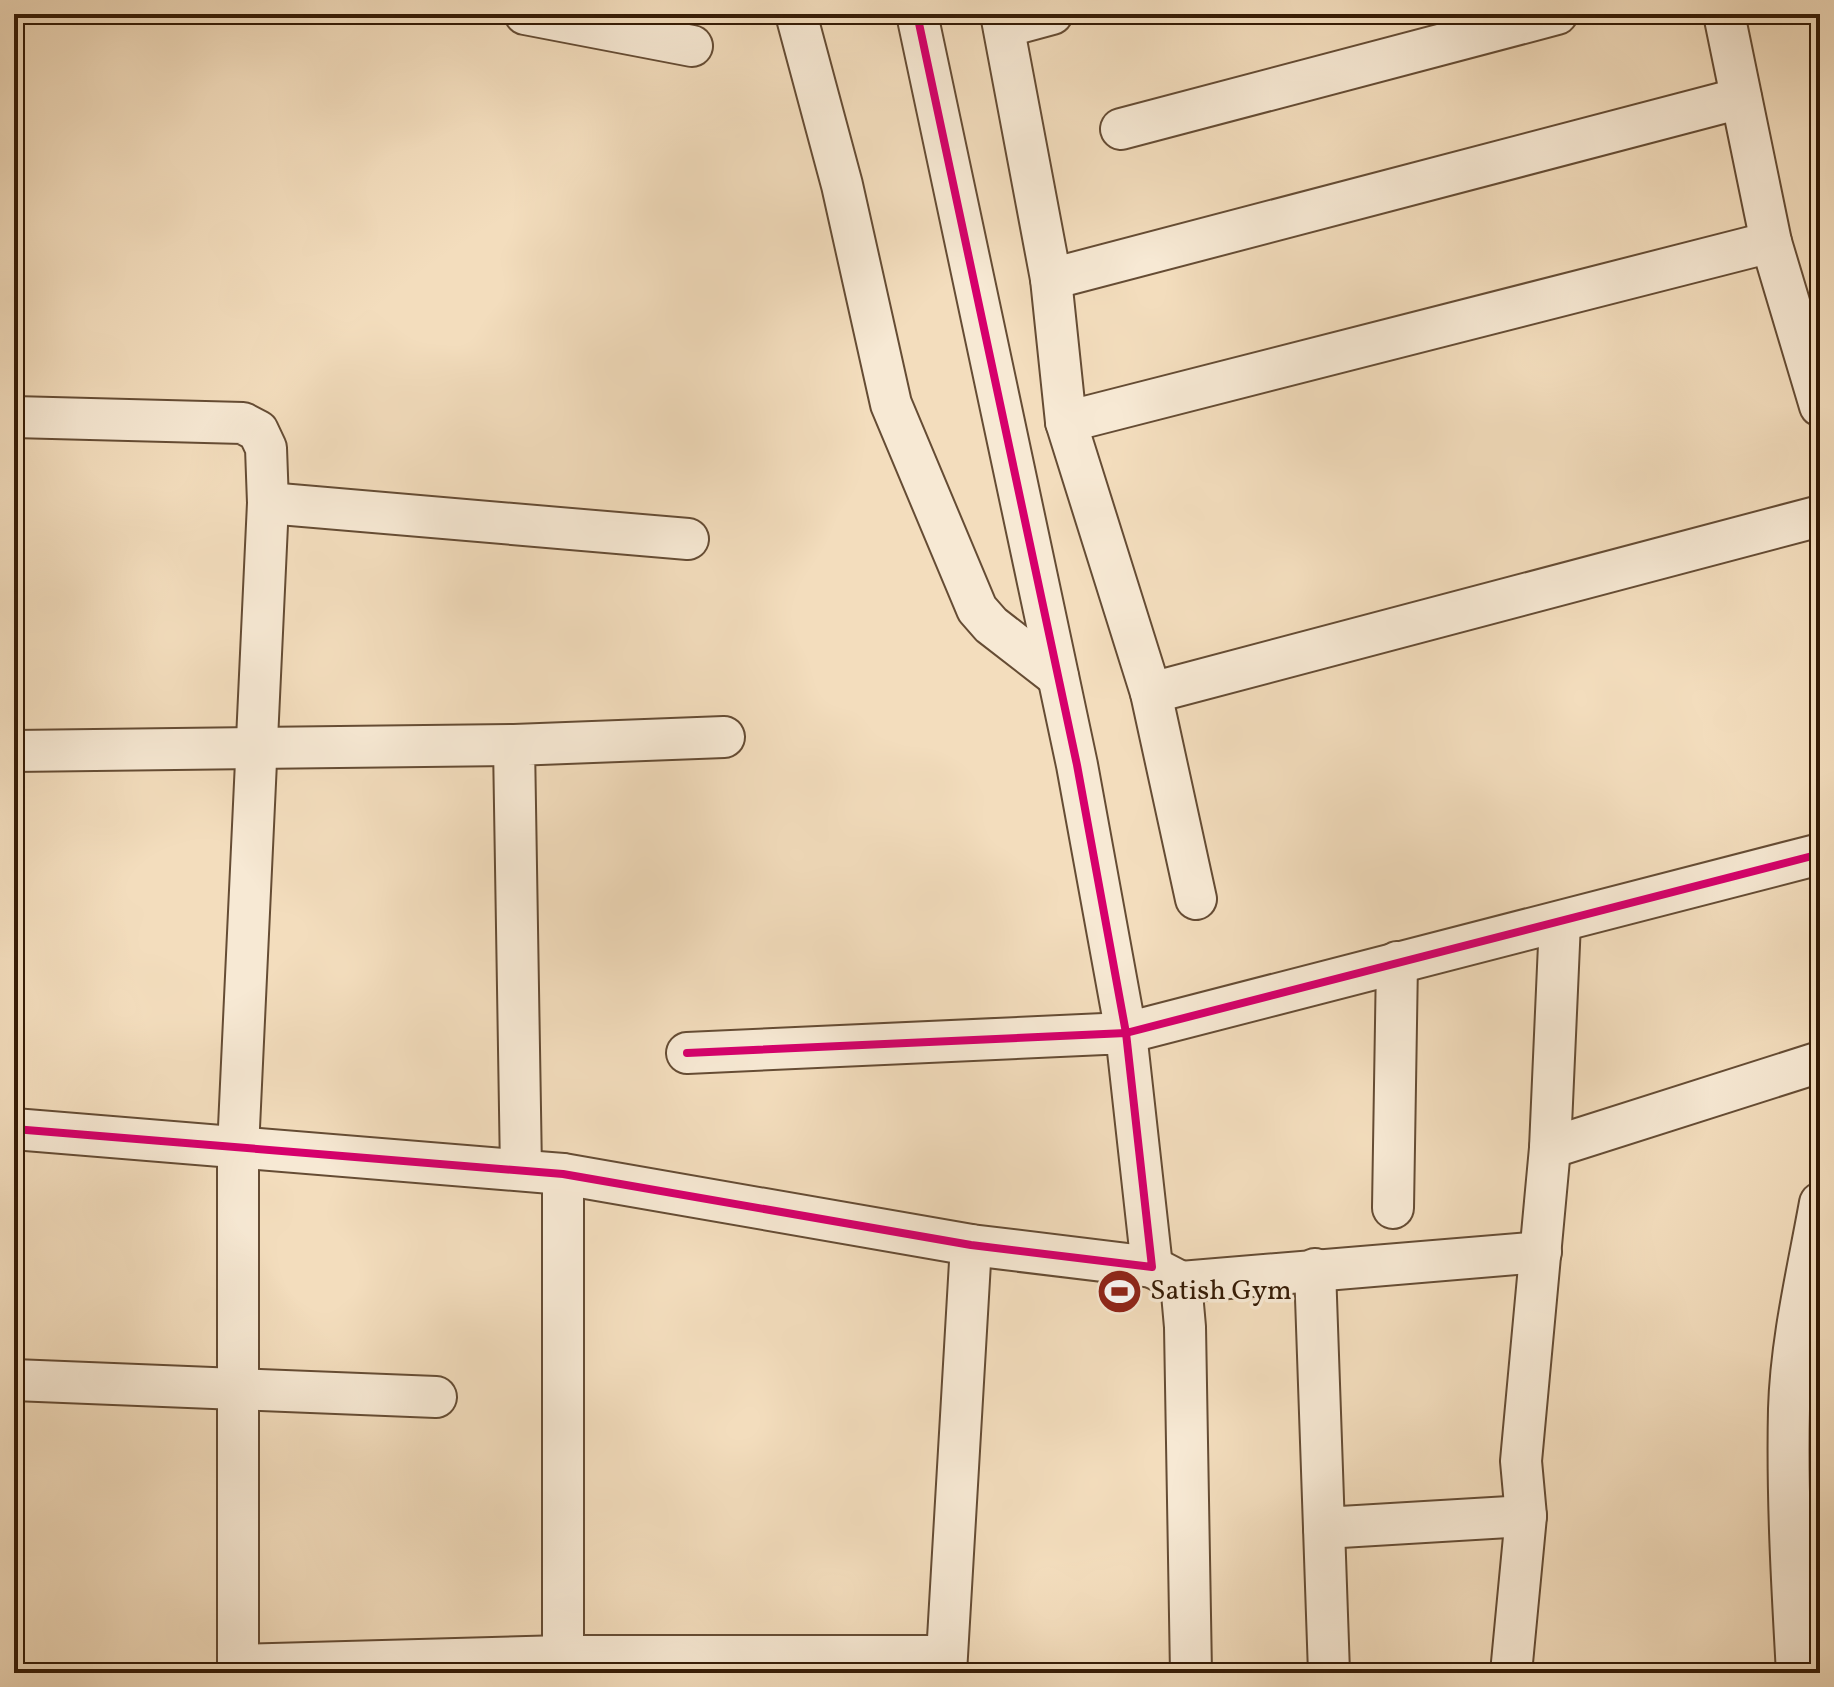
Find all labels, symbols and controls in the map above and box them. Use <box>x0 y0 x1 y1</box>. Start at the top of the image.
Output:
sports icon: Satish Gym <box>1095 1267 1143 1315</box>
place label: Satish Gym <box>1150 1272 1292 1311</box>

